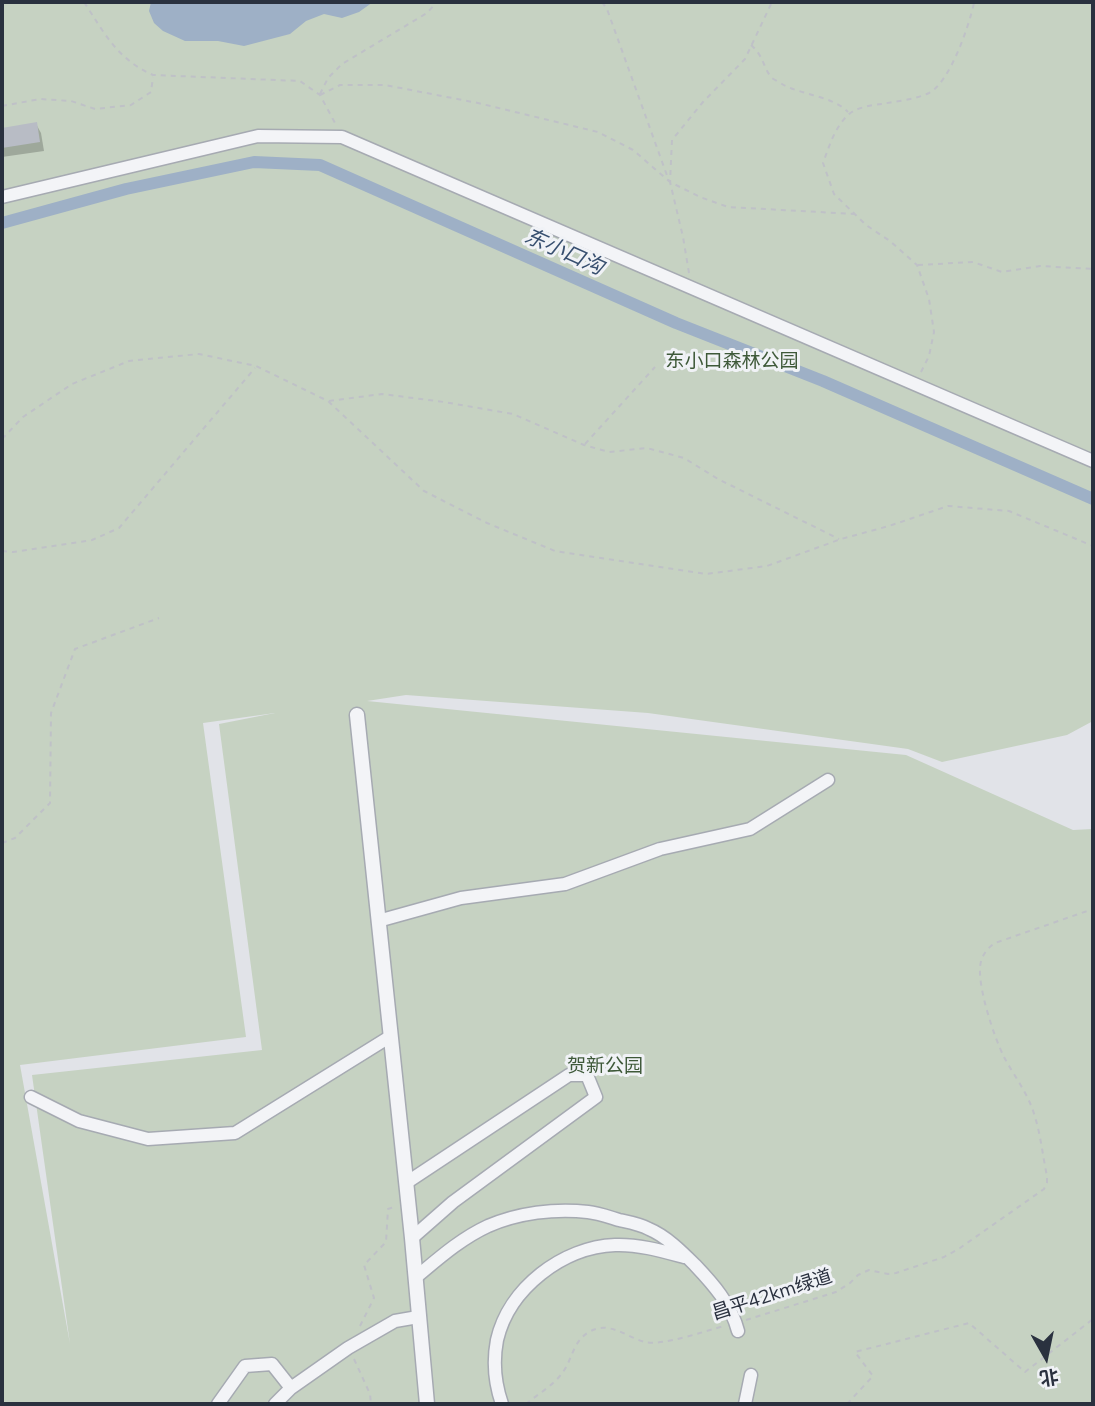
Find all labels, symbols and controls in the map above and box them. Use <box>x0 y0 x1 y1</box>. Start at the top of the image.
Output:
water label: 东小口沟 <box>521 223 607 281</box>
park label: 东小口森林公园 <box>666 350 798 372</box>
park label: 贺新公园 <box>567 1055 643 1077</box>
street label: 昌平42km绿道 <box>709 1265 835 1325</box>
north arrow <box>1011 1322 1081 1392</box>
text: 北 <box>1038 1364 1061 1391</box>

